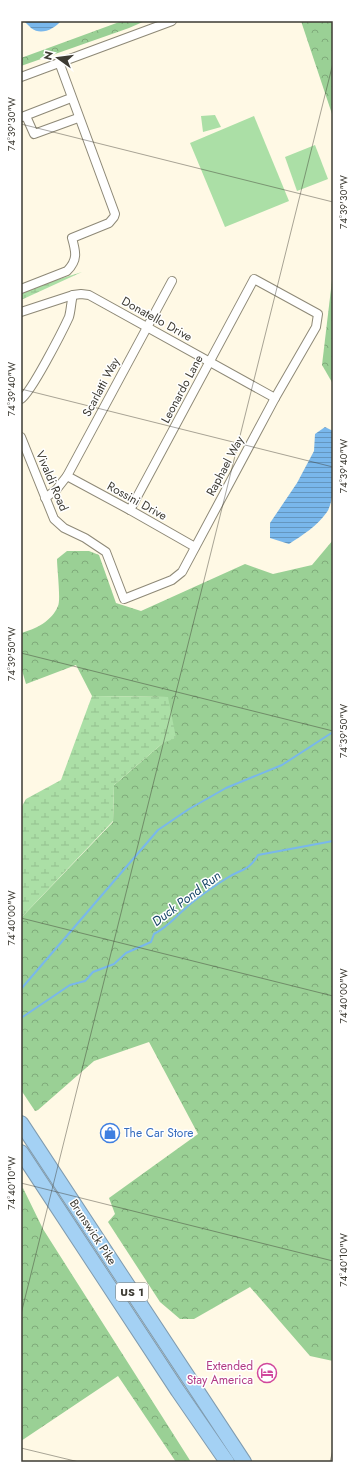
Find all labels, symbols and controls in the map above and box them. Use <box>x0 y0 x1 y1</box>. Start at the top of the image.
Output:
north arrow <box>38 38 78 78</box>
text: N <box>39 49 57 62</box>
text: 74°39'30"W <box>4 97 19 151</box>
text: 74°39'30"W <box>336 175 351 229</box>
street label: Donatello Drive <box>118 292 196 346</box>
street label: Leonardo Lane <box>156 352 208 426</box>
street label: Scarlatti Way <box>78 353 125 420</box>
text: 74°39'40"W <box>4 362 19 416</box>
street label: Raphael Way <box>202 432 249 499</box>
text: 74°39'40"W <box>336 439 351 493</box>
street label: Vivaldi Road <box>31 448 73 514</box>
street label: Rossini Drive <box>104 477 170 525</box>
text: 74°39'50"W <box>4 627 19 681</box>
text: 74°39'50"W <box>336 704 351 758</box>
water label: Duck Pond Run <box>148 866 225 931</box>
text: 74°40'00"W <box>4 890 19 946</box>
text: 74°40'00"W <box>336 968 351 1024</box>
shop icon: The Car Store <box>99 1122 121 1144</box>
place label: The Car Store <box>124 1124 194 1142</box>
text: 74°40'10"W <box>4 1156 19 1210</box>
street label: Brunswick Pike <box>65 1196 121 1268</box>
text: 74°40'10"W <box>336 1233 351 1287</box>
road number: US 1 <box>116 1283 148 1301</box>
place label: Extended Stay America <box>187 1357 253 1389</box>
hotel icon: Extended Stay America <box>256 1362 278 1384</box>

